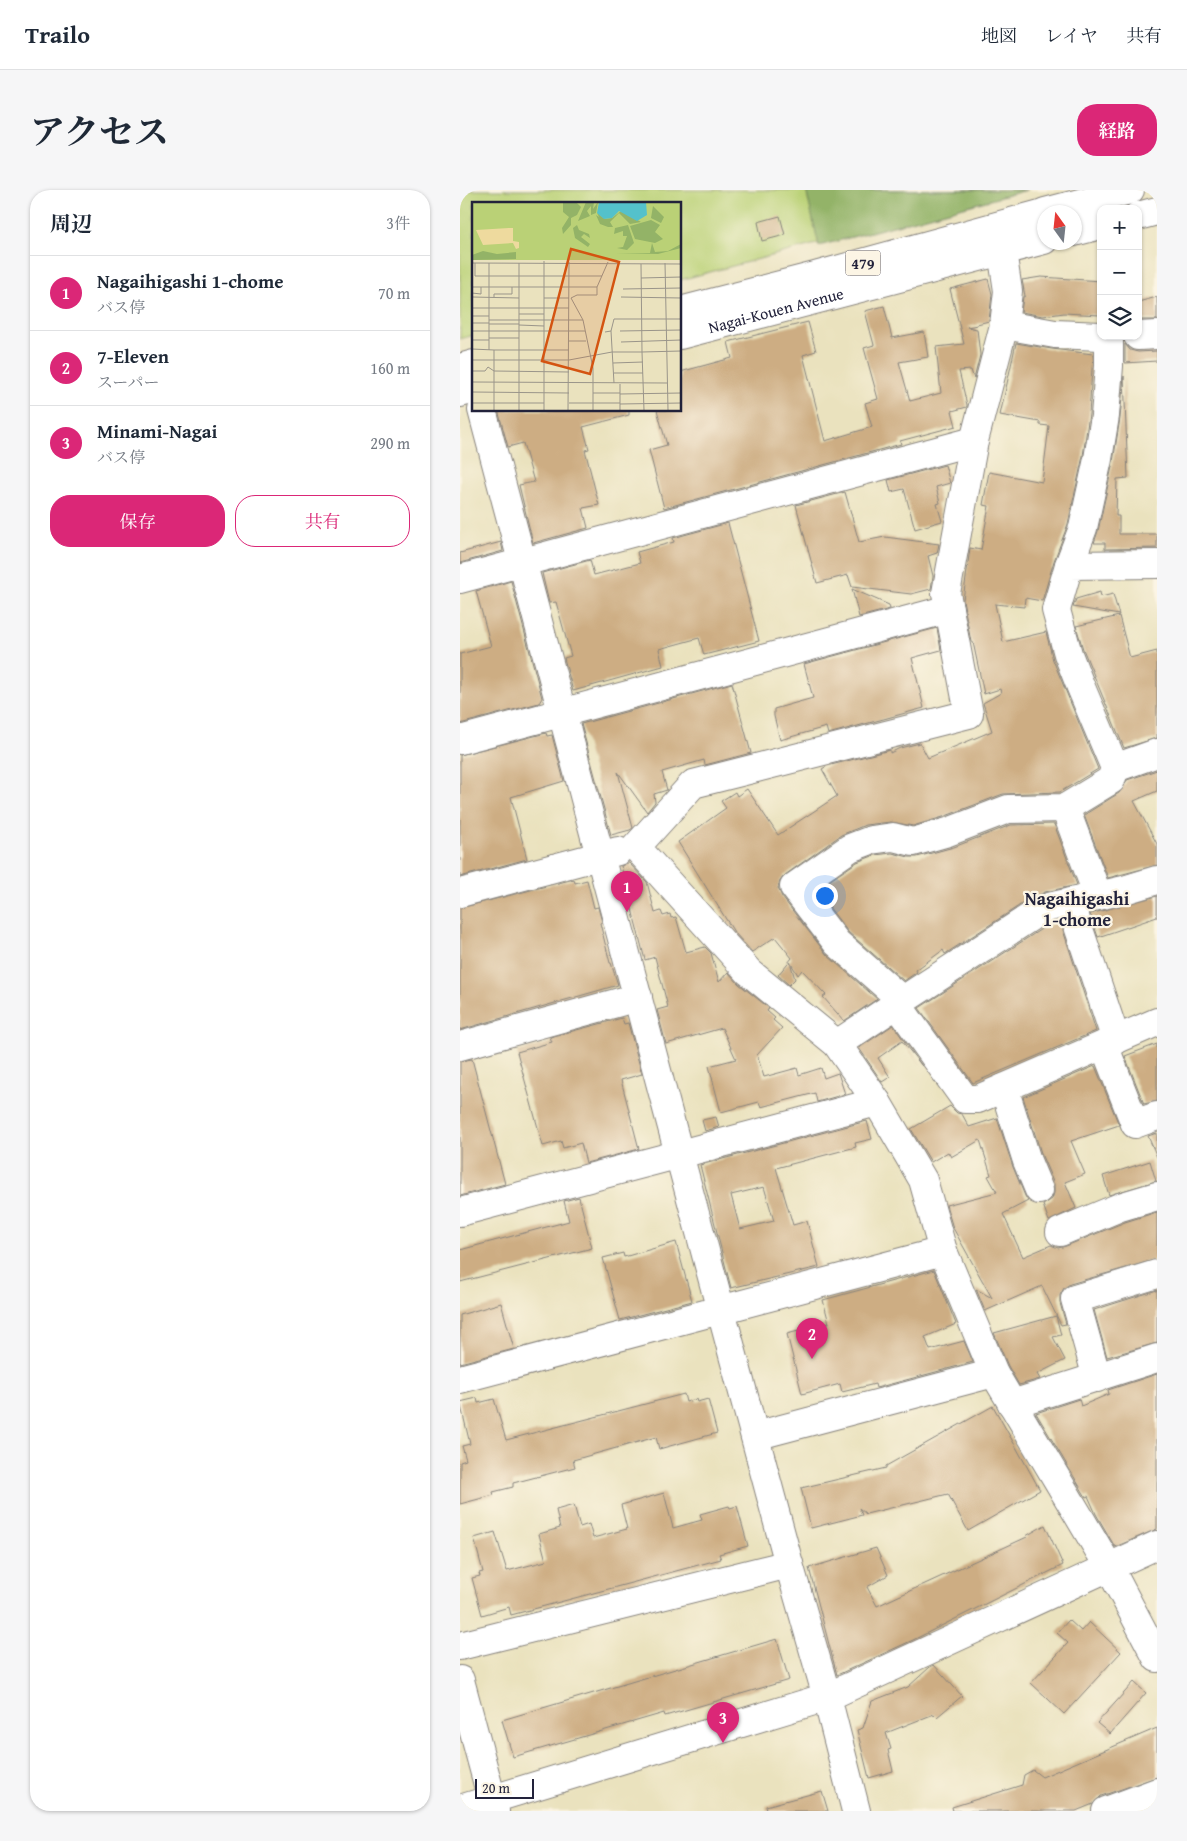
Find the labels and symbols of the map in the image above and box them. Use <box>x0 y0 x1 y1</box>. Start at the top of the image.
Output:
inset map <box>472 202 681 411</box>
north arrow <box>1037 205 1082 250</box>
road number: 479 <box>846 250 880 276</box>
street label: Nagai-Kouen Avenue <box>705 281 846 339</box>
pin: 1 <box>611 871 643 912</box>
your location <box>812 883 838 909</box>
district label: Nagaihigashi 1-chome <box>1025 885 1130 933</box>
pin: 2 <box>796 1318 828 1359</box>
pin: 3 <box>707 1702 739 1743</box>
scale bar <box>475 1776 534 1799</box>

